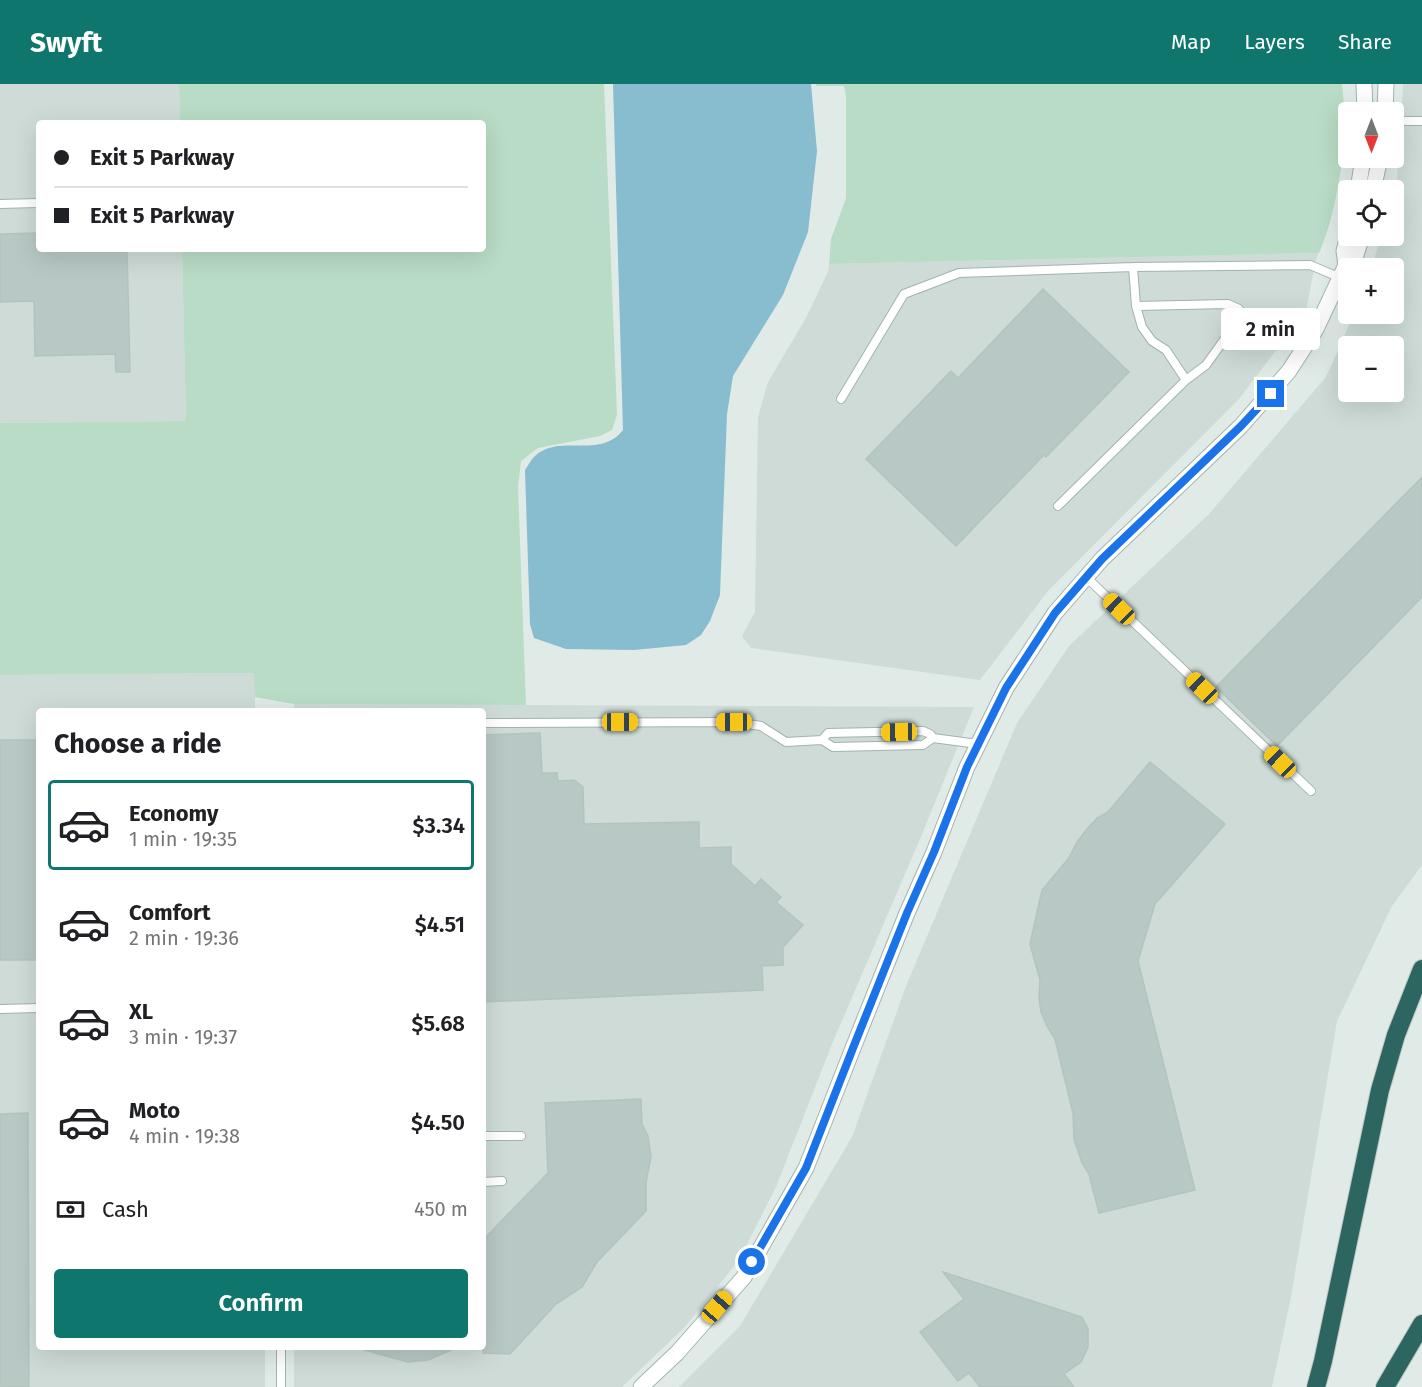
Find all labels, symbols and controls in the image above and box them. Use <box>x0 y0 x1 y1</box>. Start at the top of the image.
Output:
text: Swyft <box>30 26 102 59</box>
text: Map <box>1171 29 1211 55</box>
text: Layers <box>1244 29 1305 55</box>
text: Share <box>1338 29 1392 55</box>
north arrow <box>1338 102 1404 168</box>
map controls <box>1338 102 1404 402</box>
text: Exit 5 Parkway <box>90 144 234 171</box>
button: locate <box>1338 180 1404 246</box>
text: Exit 5 Parkway <box>90 202 234 229</box>
button: + <box>1338 258 1404 324</box>
callout: 2 min <box>1222 307 1320 349</box>
text: 2 min <box>1246 317 1295 341</box>
button: − <box>1338 336 1404 402</box>
route end <box>1257 380 1284 407</box>
car <box>1100 590 1138 628</box>
car <box>1183 669 1221 707</box>
car <box>602 713 638 731</box>
car <box>716 713 752 731</box>
car <box>881 723 917 741</box>
text: Choose a ride <box>54 728 221 760</box>
car <box>1261 743 1299 781</box>
icon: car <box>57 798 111 852</box>
text: Economy <box>129 800 218 827</box>
text: $3.34 <box>413 812 465 839</box>
text: 1 min · 19:35 <box>129 827 237 851</box>
icon: car <box>57 897 111 951</box>
text: Comfort <box>129 899 210 926</box>
text: $4.51 <box>415 911 465 938</box>
text: 2 min · 19:36 <box>129 926 239 950</box>
icon: car <box>57 996 111 1050</box>
text: XL <box>129 998 153 1025</box>
text: $5.68 <box>411 1010 465 1037</box>
text: 3 min · 19:37 <box>129 1025 237 1049</box>
icon: car <box>57 1095 111 1149</box>
text: Moto <box>129 1097 180 1124</box>
text: $4.50 <box>411 1109 465 1136</box>
text: 4 min · 19:38 <box>129 1124 240 1148</box>
icon: cash <box>54 1193 87 1226</box>
text: Cash <box>102 1196 149 1223</box>
text: 450 m <box>414 1197 468 1221</box>
route start <box>738 1248 765 1275</box>
button: Confirm <box>54 1269 468 1338</box>
car <box>698 1288 736 1326</box>

